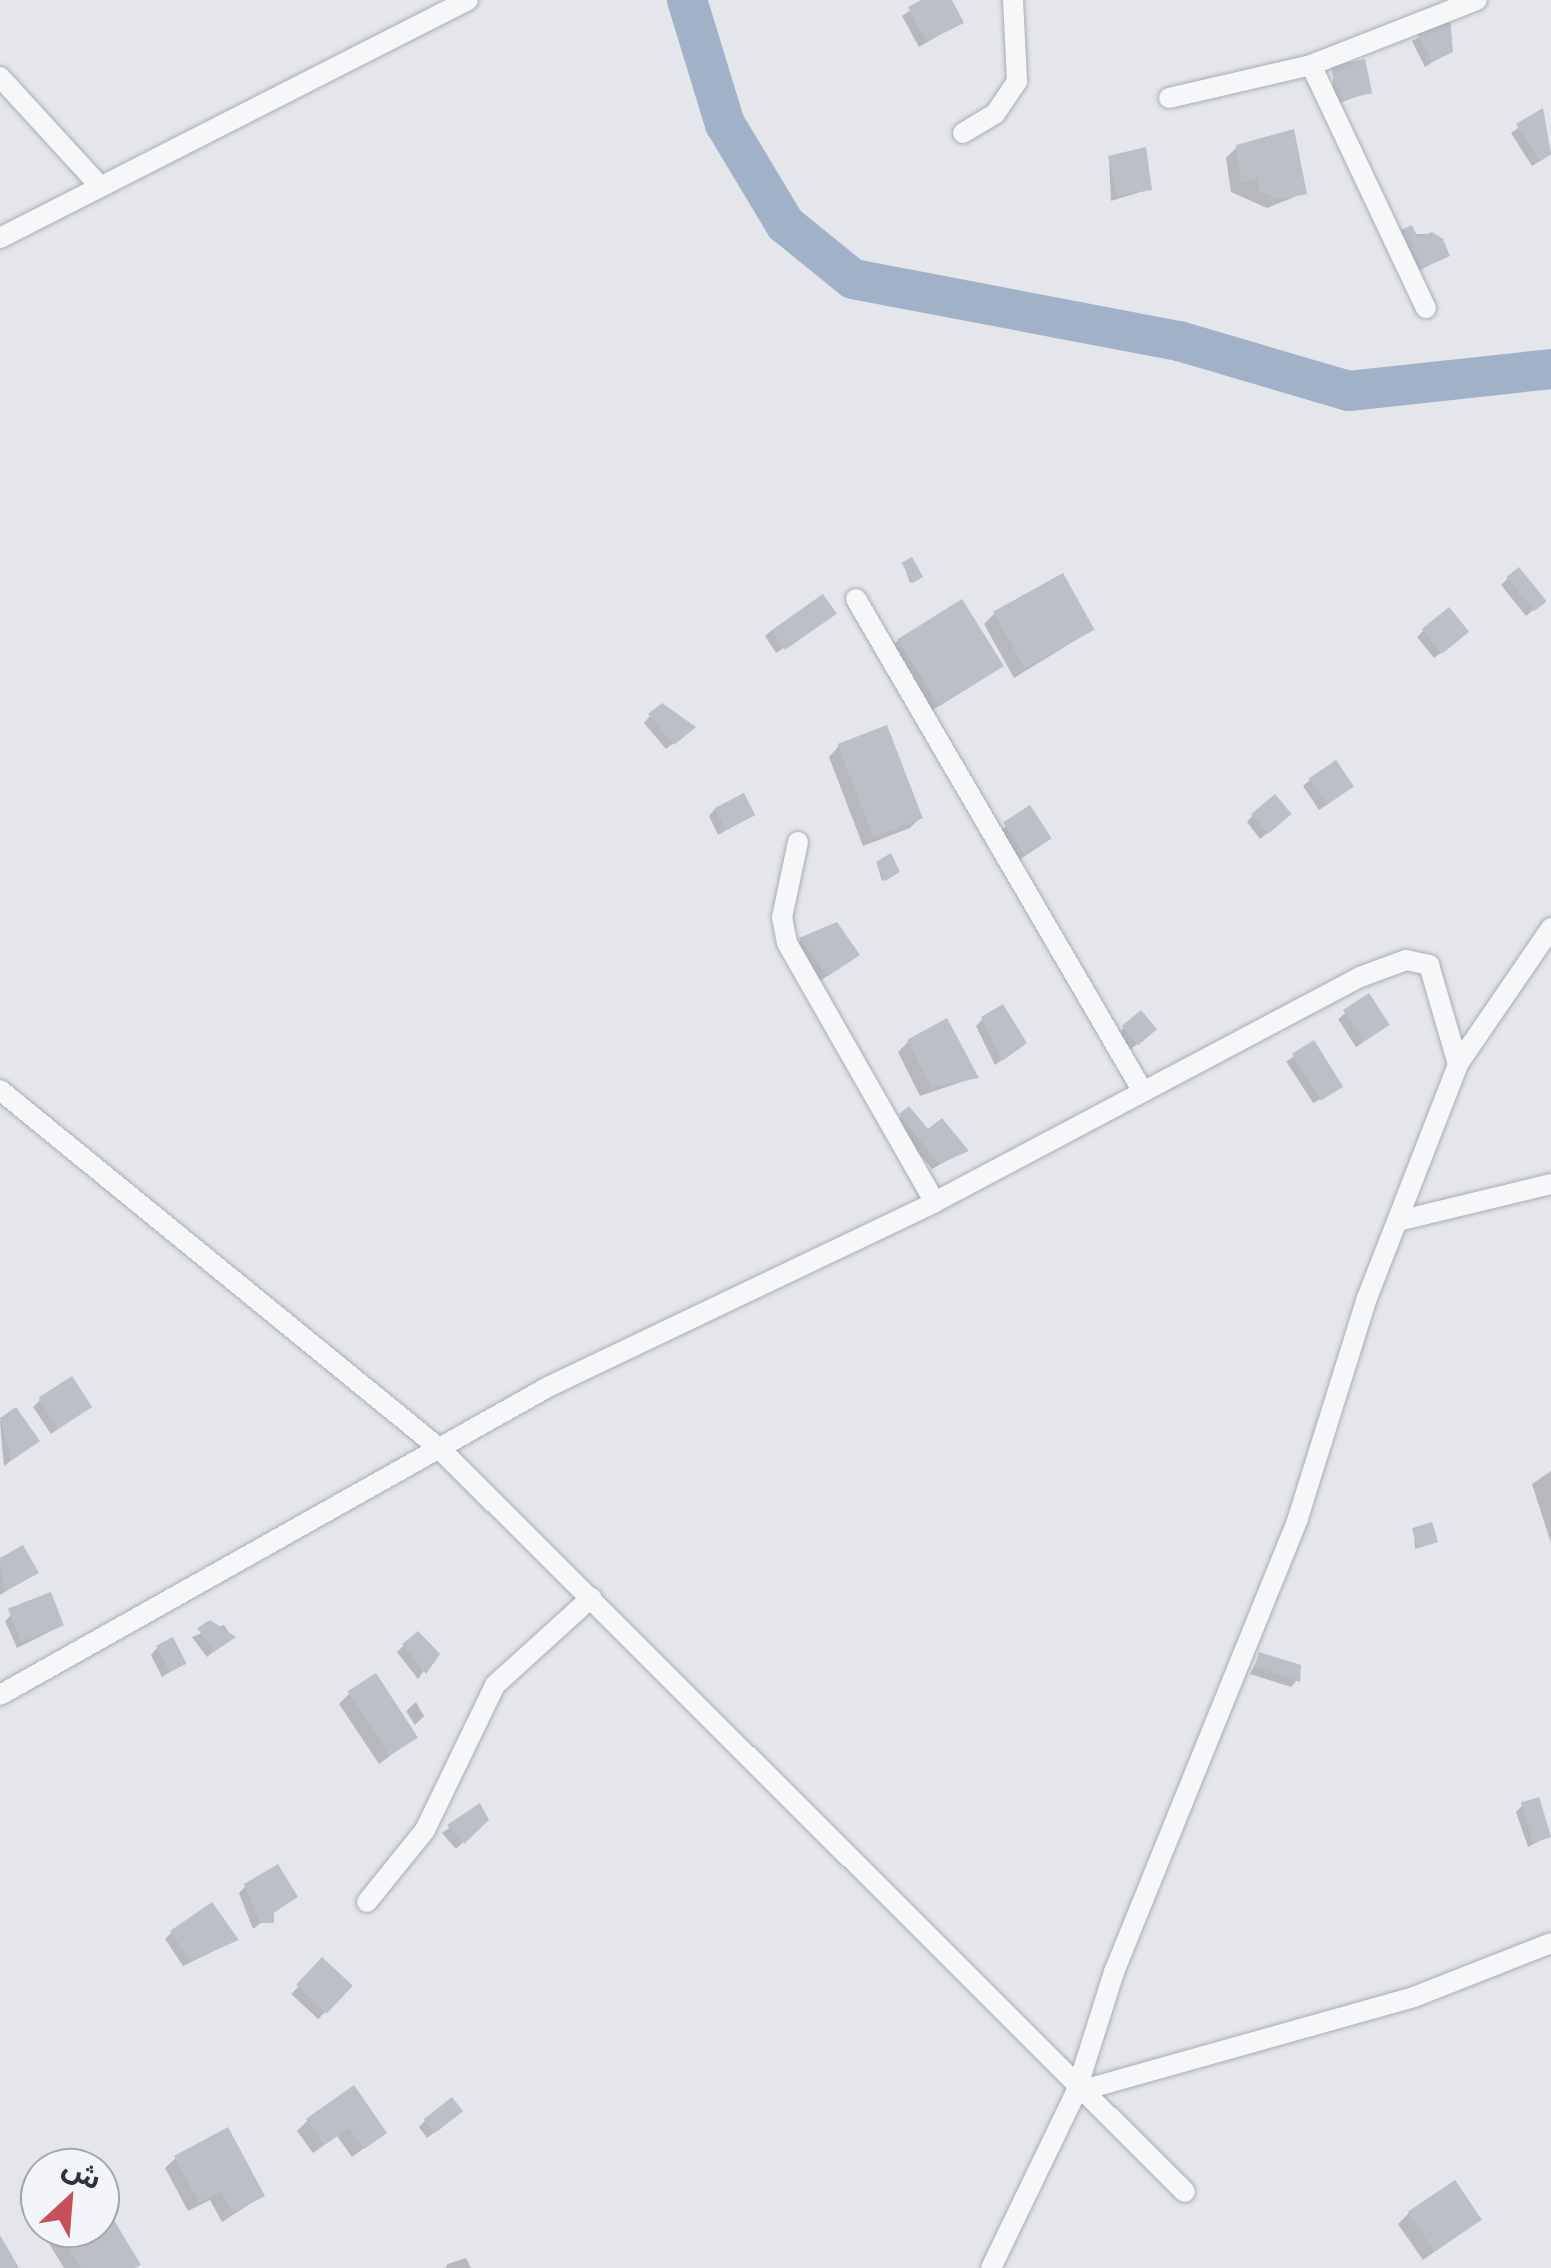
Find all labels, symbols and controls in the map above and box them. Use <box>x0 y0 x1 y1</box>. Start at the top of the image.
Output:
text: ش <box>57 2147 108 2197</box>
north arrow <box>20 2148 120 2248</box>

